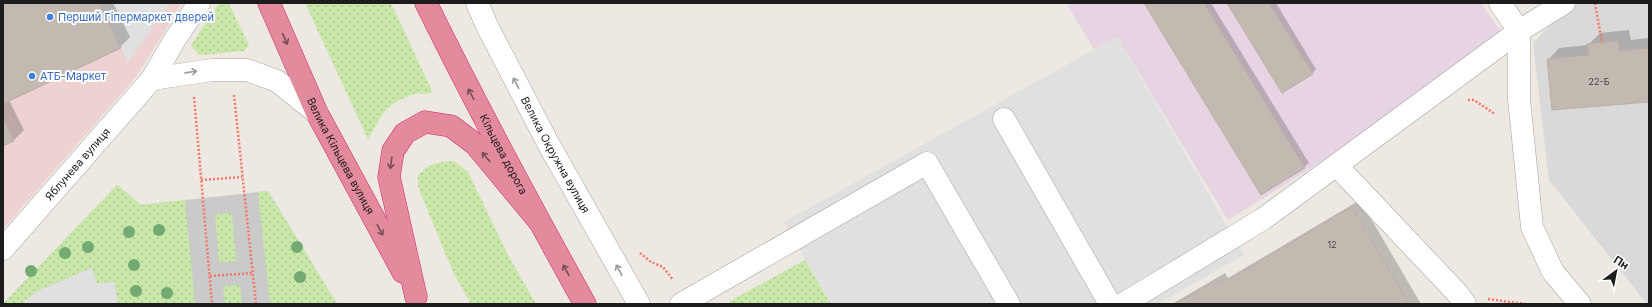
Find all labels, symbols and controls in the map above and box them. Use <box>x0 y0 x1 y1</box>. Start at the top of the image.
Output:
place label: Перший Гіпермаркет дверей <box>58 10 214 24</box>
marker: Перший Гіпермаркет дверей <box>45 12 55 22</box>
one-way arrow <box>282 32 289 44</box>
one-way arrow <box>184 68 197 76</box>
place label: АТБ-Маркет <box>40 69 107 83</box>
marker: АТБ-Маркет <box>27 71 37 81</box>
house number: 22-Б <box>1589 76 1610 87</box>
one-way arrow <box>512 77 519 89</box>
one-way arrow <box>467 88 475 100</box>
street label: Велика Окружна вулиця <box>518 94 593 216</box>
street label: Велика Кільцева вулиця <box>304 95 377 217</box>
street label: Кільцева дорога <box>477 112 531 197</box>
street label: Яблунева вулиця <box>42 125 113 203</box>
one-way arrow <box>482 152 491 163</box>
one-way arrow <box>388 156 395 169</box>
one-way arrow <box>377 224 385 236</box>
house number: 12 <box>1327 239 1337 250</box>
north arrow <box>1596 251 1636 291</box>
text: Пн <box>1611 253 1632 273</box>
one-way arrow <box>562 264 570 276</box>
one-way arrow <box>615 264 623 276</box>

